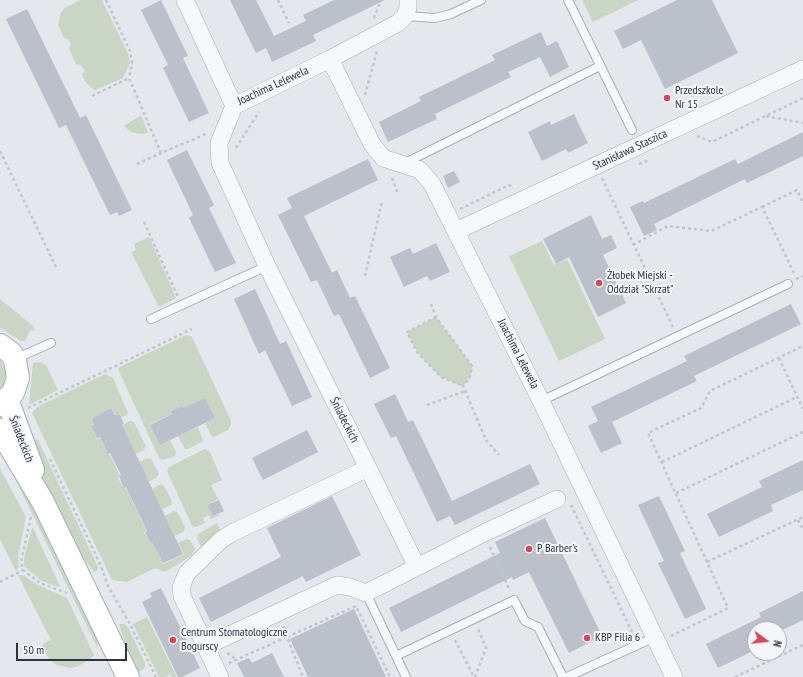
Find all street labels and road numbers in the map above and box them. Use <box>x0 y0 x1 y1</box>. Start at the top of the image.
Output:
street label: Joachima Lelewela <box>235 63 311 109</box>
street label: Stanisława Staszica <box>590 126 670 174</box>
street label: Joachima Lelewela <box>494 317 542 391</box>
street label: Śniadeckich <box>326 395 362 445</box>
street label: Śniadeckich <box>6 414 36 464</box>

